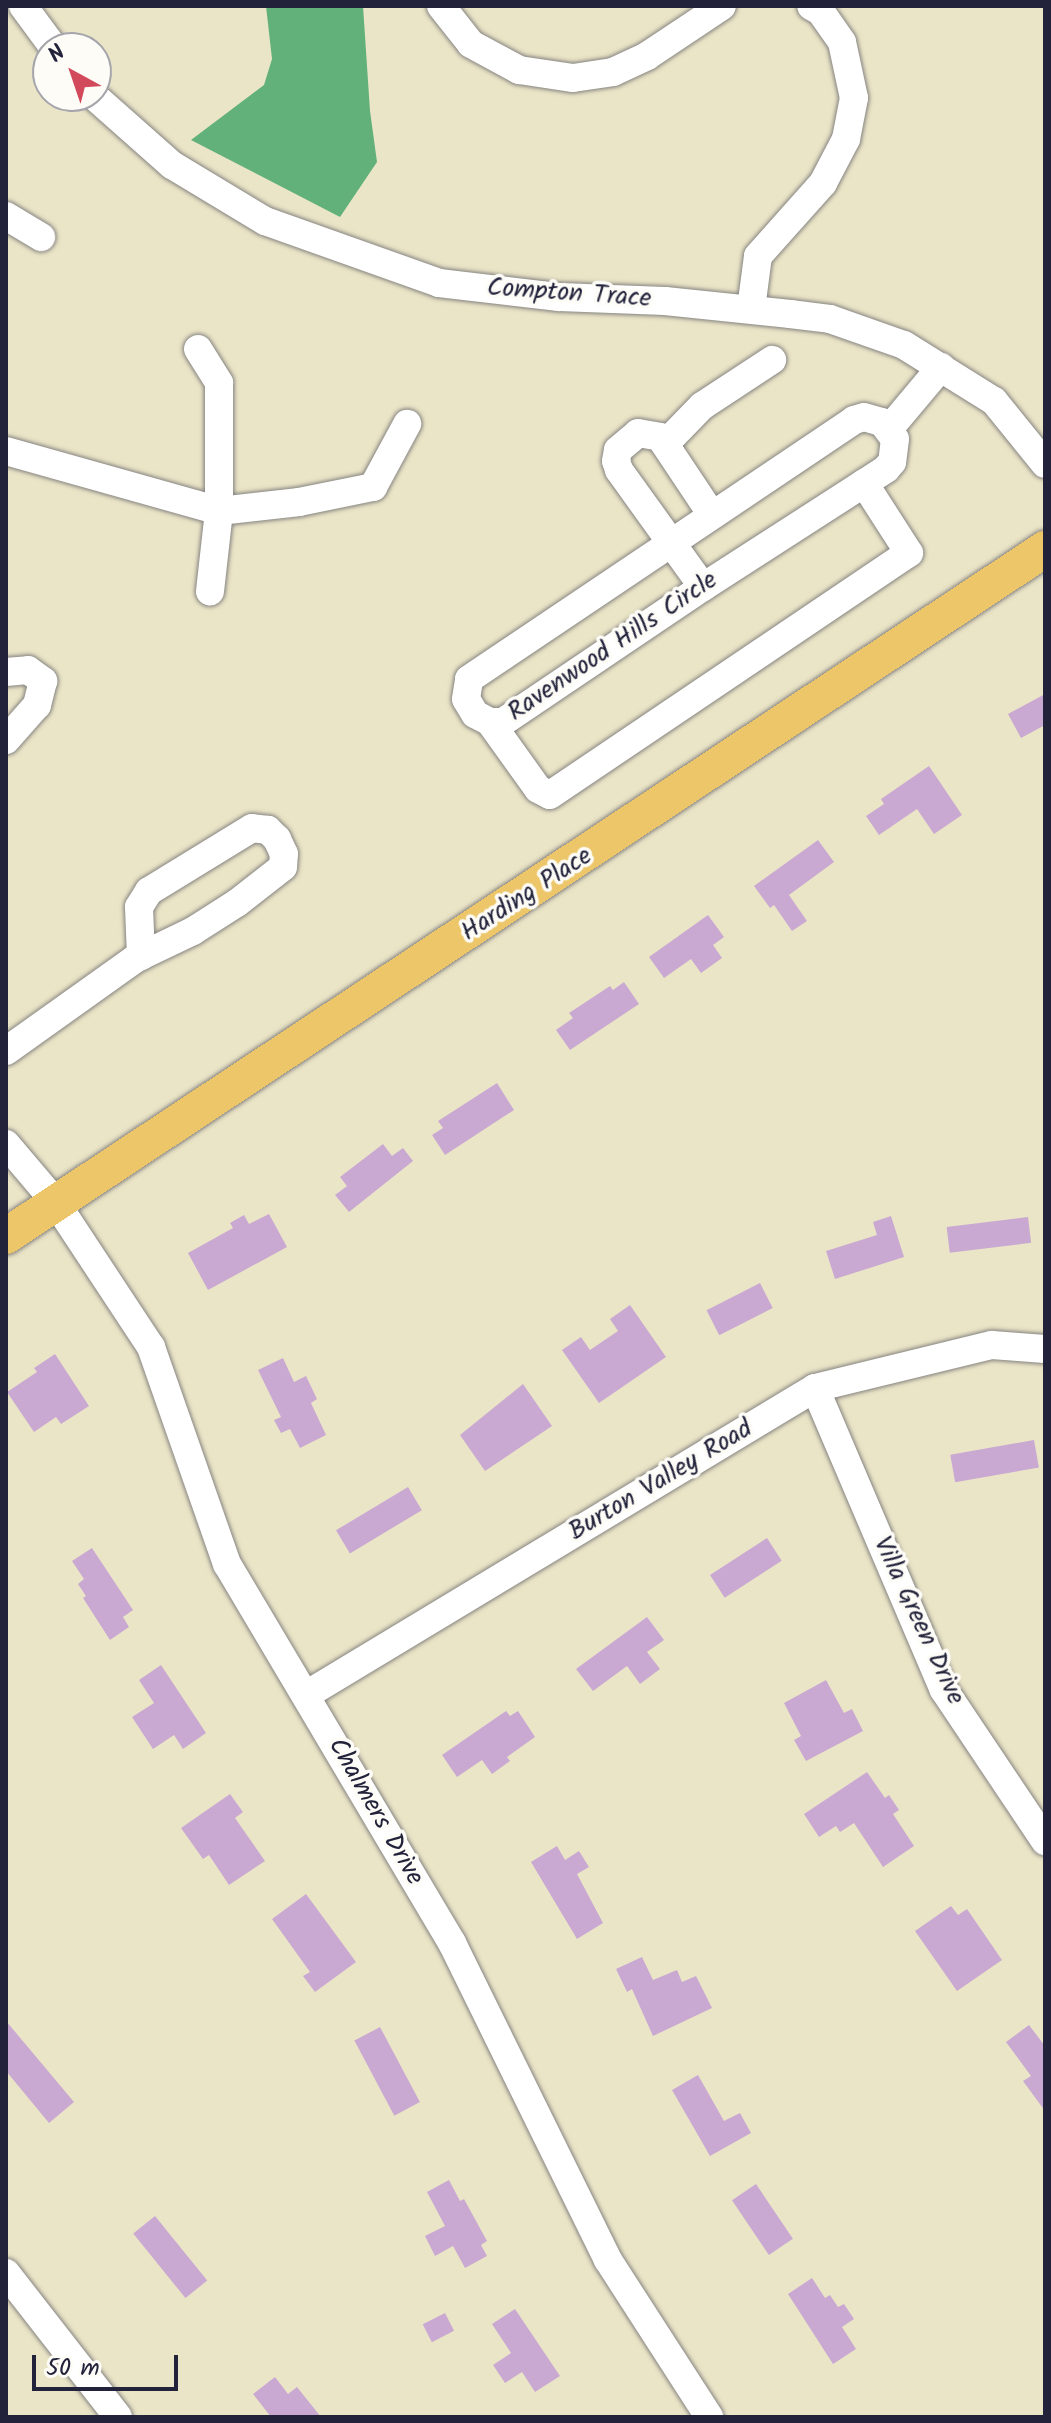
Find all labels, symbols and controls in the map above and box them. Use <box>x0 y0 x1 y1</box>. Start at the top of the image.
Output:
north arrow <box>32 32 112 112</box>
text: N <box>41 37 74 73</box>
street label: Compton Trace <box>486 273 652 315</box>
street label: Ravenwood Hills Circle <box>502 565 724 729</box>
street label: Harding Place <box>456 841 598 949</box>
street label: Burton Valley Road <box>563 1414 759 1548</box>
street label: Villa Green Drive <box>865 1532 971 1710</box>
street label: Chalmers Drive <box>320 1733 430 1891</box>
scale bar <box>36 2339 182 2389</box>
text: 50 m <box>46 2349 100 2388</box>

